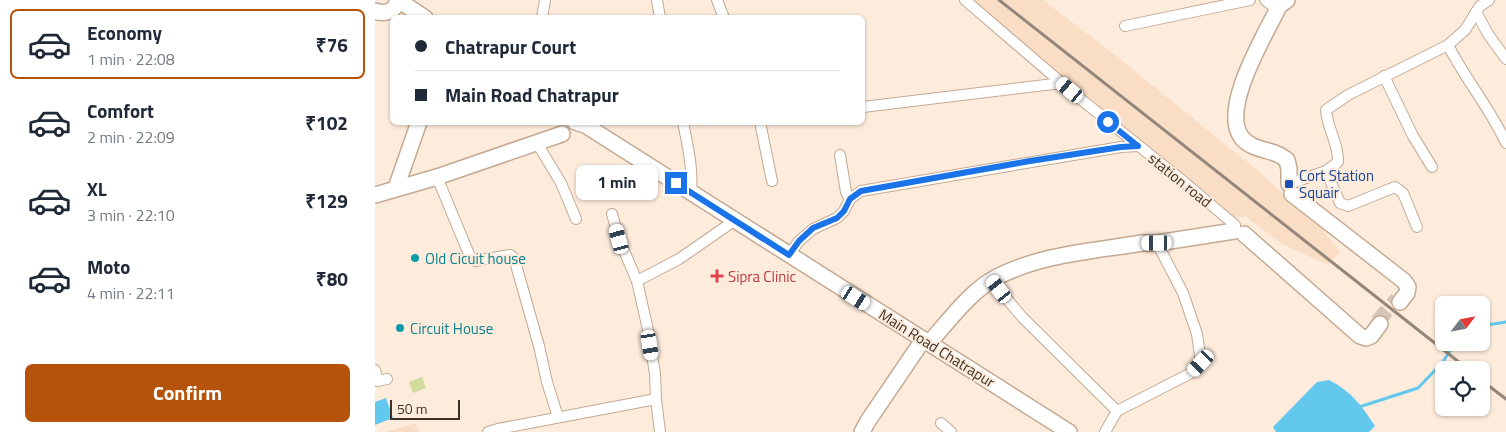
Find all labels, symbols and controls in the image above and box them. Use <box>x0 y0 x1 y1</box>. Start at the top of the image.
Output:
text: Economy <box>87 18 162 47</box>
icon: car <box>27 22 72 67</box>
text: ₹76 <box>316 30 348 59</box>
text: Chatrapur Court <box>445 32 576 61</box>
text: 1 min · 22:08 <box>87 47 175 71</box>
car <box>1053 75 1086 105</box>
text: Main Road Chatrapur <box>445 80 619 109</box>
text: Comfort <box>87 96 154 125</box>
icon: car <box>27 100 72 145</box>
text: ₹102 <box>305 108 348 137</box>
route start <box>1097 111 1119 133</box>
text: 2 min · 22:09 <box>87 125 175 149</box>
street label: station road <box>1143 147 1217 213</box>
place label: Cort Station Squair <box>1299 164 1374 204</box>
callout: 1 min <box>576 166 659 200</box>
text: 1 min <box>598 170 636 194</box>
route end <box>665 172 687 194</box>
text: XL <box>87 174 107 203</box>
icon: car <box>27 178 72 223</box>
marker: Cort Station Squair <box>1283 178 1295 190</box>
text: ₹129 <box>305 186 348 215</box>
text: 3 min · 22:10 <box>87 203 175 227</box>
car <box>607 223 630 255</box>
car <box>1142 236 1172 251</box>
place label: Old Cicuit house <box>425 247 526 270</box>
text: Moto <box>87 252 130 281</box>
marker: Old Cicuit house <box>409 252 421 264</box>
icon: car <box>27 256 72 301</box>
text: ₹80 <box>316 264 348 293</box>
place label: Sipra Clinic <box>728 265 796 288</box>
marker: Sipra Clinic <box>710 269 724 283</box>
car <box>983 273 1014 305</box>
text: 4 min · 22:11 <box>87 281 175 305</box>
car <box>839 284 872 312</box>
north arrow <box>1435 296 1490 351</box>
map controls <box>1435 296 1490 416</box>
street label: Main Road Chatrapur <box>874 303 1000 393</box>
place label: Circuit House <box>410 317 493 340</box>
marker: Circuit House <box>394 322 406 334</box>
car <box>640 329 659 361</box>
car <box>1185 347 1216 379</box>
button: locate <box>1435 361 1490 416</box>
button: Confirm <box>25 364 350 422</box>
scale bar <box>390 397 460 420</box>
text: 50 m <box>397 398 427 419</box>

